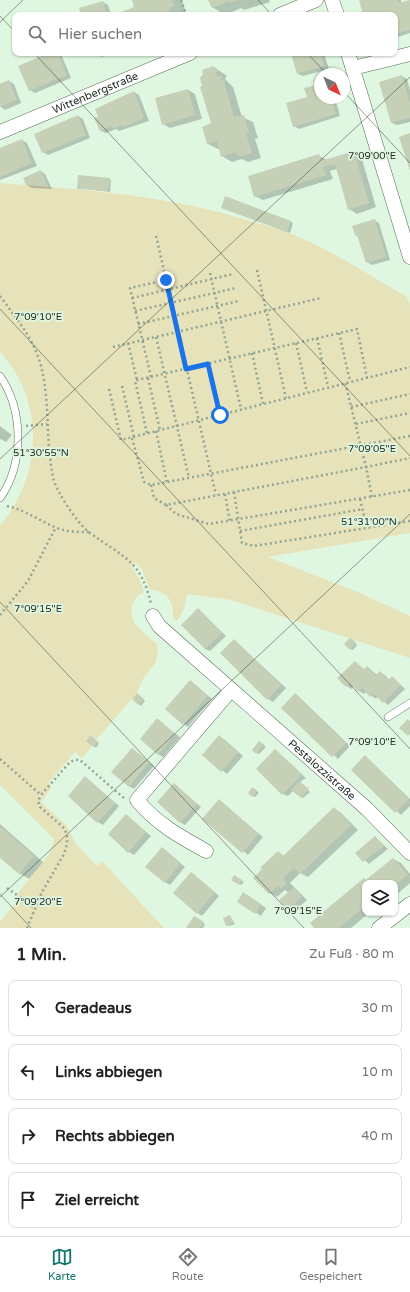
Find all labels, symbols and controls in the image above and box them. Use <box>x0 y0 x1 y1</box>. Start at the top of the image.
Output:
search box <box>12 12 398 56</box>
icon: search <box>26 23 48 45</box>
text: Hier suchen <box>58 25 142 43</box>
north arrow <box>314 68 350 104</box>
street label: Wittenbergstraße <box>50 69 140 117</box>
text: 7°09'00"E <box>348 150 396 162</box>
route end <box>157 271 175 289</box>
text: 7°09'10"E <box>14 311 62 323</box>
route start <box>211 406 229 424</box>
text: 7°09'05"E <box>348 443 396 455</box>
text: 51°30'55"N <box>13 447 69 459</box>
text: 51°31'00"N <box>341 516 397 528</box>
text: 7°09'15"E <box>14 603 62 615</box>
text: 7°09'10"E <box>348 736 396 748</box>
street label: Pestalozzistraße <box>286 737 358 803</box>
map controls <box>362 880 398 916</box>
button: layers <box>362 880 398 916</box>
text: 7°09'20"E <box>14 896 62 908</box>
text: 7°09'15"E <box>274 905 322 917</box>
text: 1 Min. <box>16 944 66 965</box>
text: Zu Fuß · 80 m <box>309 946 394 962</box>
icon: ahead <box>17 997 39 1019</box>
text: Geradeaus <box>55 999 132 1017</box>
text: 30 m <box>361 1000 393 1016</box>
icon: left <box>17 1061 39 1083</box>
text: Links abbiegen <box>55 1063 162 1081</box>
text: 10 m <box>361 1064 393 1080</box>
icon: right <box>17 1125 39 1147</box>
text: Rechts abbiegen <box>55 1127 175 1145</box>
text: 40 m <box>361 1128 393 1144</box>
icon: arrive <box>17 1189 39 1211</box>
text: Ziel erreicht <box>55 1191 139 1209</box>
tab: Karte <box>48 1246 76 1283</box>
tab: Route <box>172 1246 203 1283</box>
tab: Gespeichert <box>299 1246 362 1283</box>

